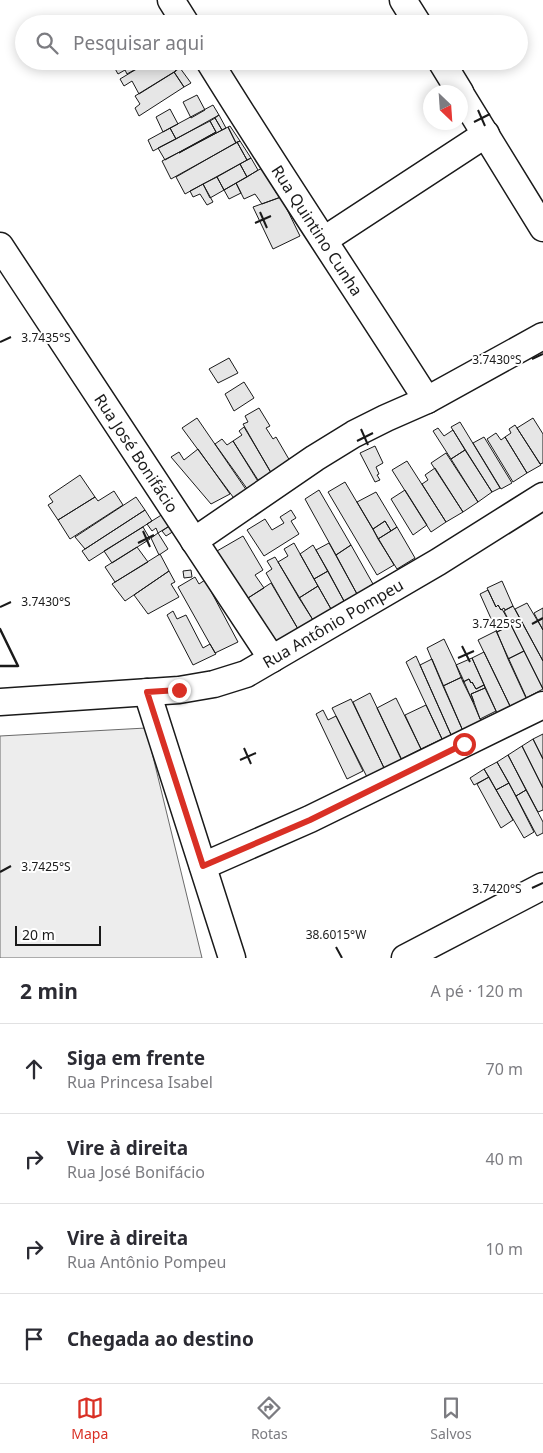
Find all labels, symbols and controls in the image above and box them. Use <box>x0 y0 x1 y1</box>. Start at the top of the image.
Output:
search box <box>15 15 528 70</box>
icon: search <box>33 29 61 57</box>
text: Pesquisar aqui <box>73 30 204 56</box>
north arrow <box>423 85 468 130</box>
street label: Rua Quintino Cunha <box>267 161 368 300</box>
text: 3.7435°S <box>21 329 71 346</box>
text: 3.7430°S <box>472 351 522 368</box>
street label: Rua José Bonifácio <box>89 389 184 517</box>
street label: Rua Antônio Pompeu <box>258 574 407 673</box>
text: 3.7430°S <box>21 593 71 610</box>
text: 3.7425°S <box>472 615 522 632</box>
route end <box>168 679 191 702</box>
route start <box>453 733 476 756</box>
text: 3.7425°S <box>21 858 71 875</box>
text: 3.7420°S <box>472 880 522 897</box>
scale bar <box>15 923 101 946</box>
text: 20 m <box>22 925 55 944</box>
text: 38.6015°W <box>306 926 366 943</box>
text: 2 min <box>20 977 78 1005</box>
text: A pé · 120 m <box>431 980 523 1002</box>
text: Siga em frente <box>67 1045 205 1071</box>
icon: ahead <box>20 1055 48 1083</box>
text: 70 m <box>486 1058 523 1080</box>
text: Rua Princesa Isabel <box>67 1071 213 1093</box>
text: Vire à direita <box>67 1135 188 1161</box>
icon: right <box>20 1145 48 1173</box>
text: 40 m <box>486 1148 523 1170</box>
text: Rua José Bonifácio <box>67 1161 205 1183</box>
text: Vire à direita <box>67 1225 188 1251</box>
icon: right <box>20 1235 48 1263</box>
text: 10 m <box>486 1238 523 1260</box>
text: Rua Antônio Pompeu <box>67 1251 226 1273</box>
icon: arrive <box>20 1325 48 1353</box>
text: Chegada ao destino <box>67 1326 254 1352</box>
tab: Mapa <box>71 1394 108 1443</box>
tab: Rotas <box>251 1394 288 1443</box>
tab: Salvos <box>430 1394 472 1443</box>

